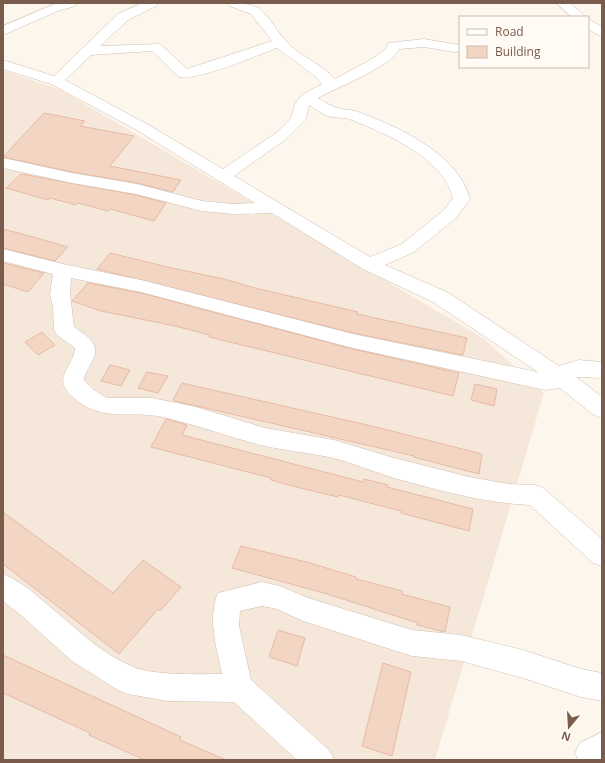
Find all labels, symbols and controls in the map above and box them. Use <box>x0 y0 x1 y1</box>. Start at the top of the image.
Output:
legend <box>459 16 589 68</box>
text: Road <box>495 23 524 40</box>
text: Building <box>495 43 541 60</box>
north arrow <box>549 707 589 747</box>
text: N <box>559 728 572 746</box>

